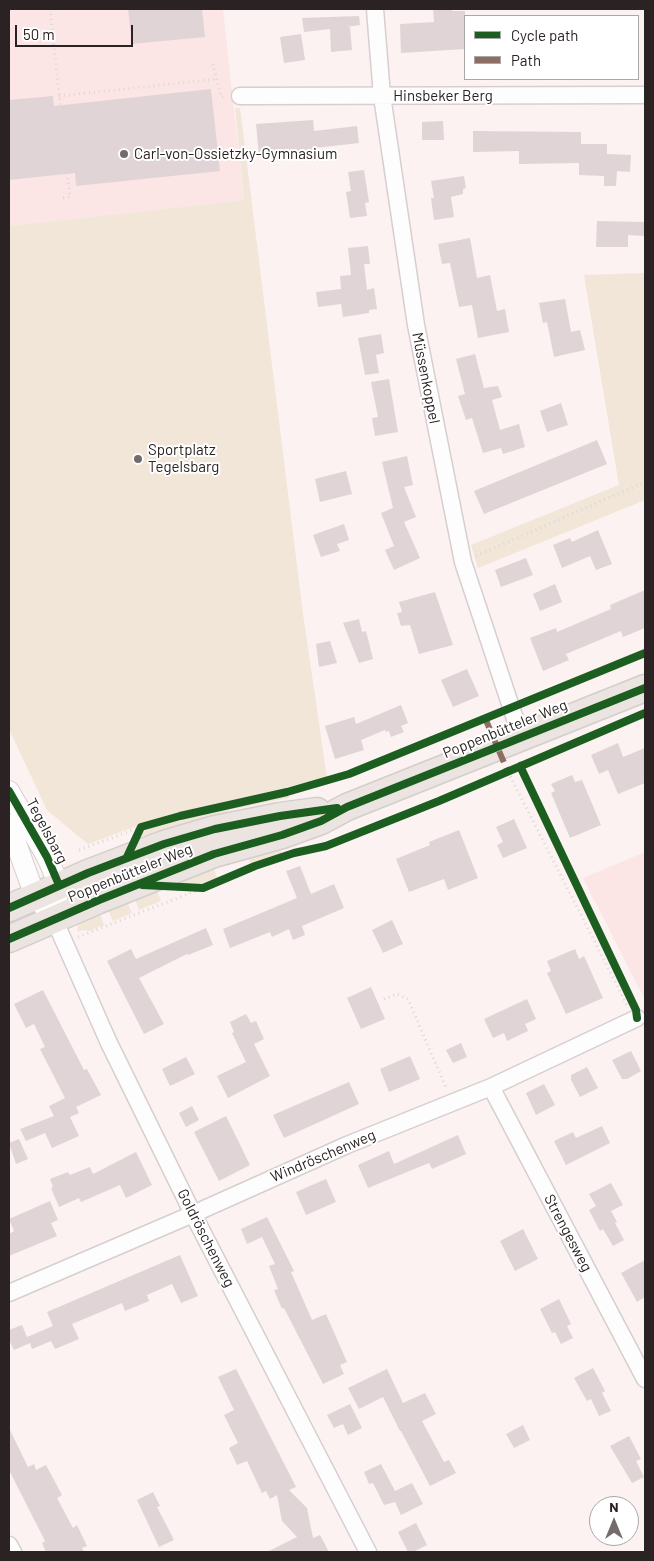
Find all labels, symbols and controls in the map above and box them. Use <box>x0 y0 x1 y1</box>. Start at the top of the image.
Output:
scale bar <box>18 15 135 47</box>
legend <box>464 15 639 80</box>
text: 50 m <box>23 25 55 43</box>
text: Cycle path <box>511 26 578 44</box>
text: Path <box>511 51 541 69</box>
street label: Hinsbeker Berg <box>393 87 493 105</box>
place label: Carl-von-Ossietzky-Gymnasium <box>134 145 337 163</box>
marker: Carl-von-Ossietzky-Gymnasium <box>118 148 130 160</box>
street label: Müssenkoppel <box>408 331 444 425</box>
place label: Sportplatz Tegelsbarg <box>148 441 219 476</box>
marker: Sportplatz Tegelsbarg <box>132 453 144 465</box>
street label: Poppenbütteler Weg <box>440 696 570 762</box>
street label: Tegelsbarg <box>22 795 72 867</box>
street label: Poppenbütteler Weg <box>65 840 195 906</box>
street label: Windröschenweg <box>268 1126 378 1186</box>
street label: Goldröschenweg <box>173 1186 239 1290</box>
street label: Strengesweg <box>540 1191 596 1275</box>
north arrow <box>589 1496 639 1546</box>
text: N <box>609 1498 619 1515</box>

